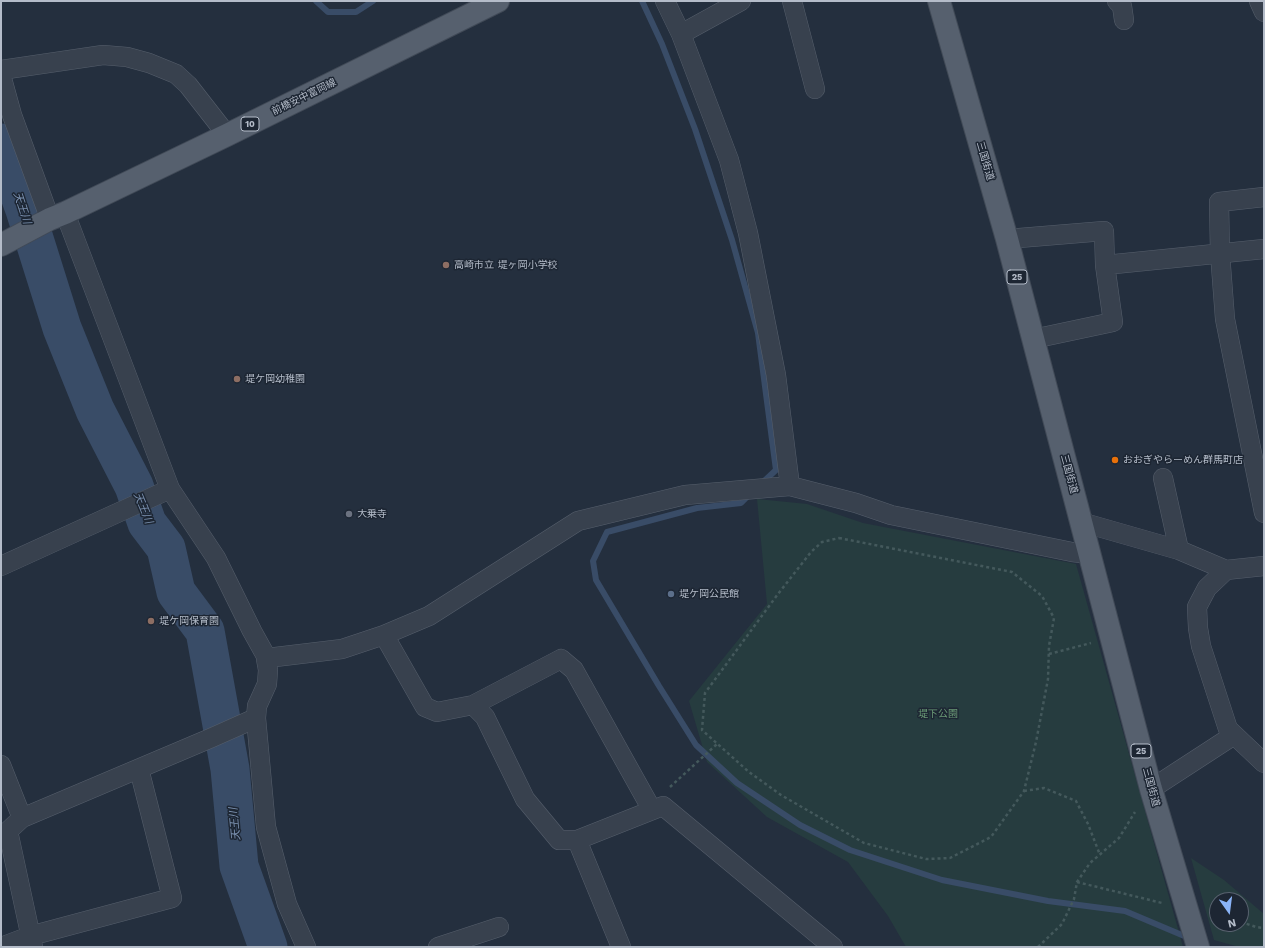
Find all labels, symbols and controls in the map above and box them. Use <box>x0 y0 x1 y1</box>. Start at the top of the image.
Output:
street label: 前橋安中富岡線 <box>270 76 338 118</box>
road number: 10 <box>241 117 259 131</box>
street label: 三国街道 <box>974 140 996 182</box>
water label: 天王川 <box>11 190 33 226</box>
place label: 高崎市立 堤ヶ岡小学校 <box>454 259 557 271</box>
marker: 高崎市立 堤ヶ岡小学校 <box>441 260 451 270</box>
road number: 25 <box>1007 270 1027 284</box>
place label: 堤ケ岡幼稚園 <box>245 373 305 385</box>
marker: 堤ケ岡幼稚園 <box>232 374 242 384</box>
street label: 三国街道 <box>1058 453 1080 495</box>
place label: おおぎやらーめん群馬町店 <box>1123 454 1243 466</box>
marker: おおぎやらーめん群馬町店 <box>1110 455 1120 465</box>
water label: 天王川 <box>131 490 155 526</box>
place label: 大乗寺 <box>357 508 387 520</box>
marker: 大乗寺 <box>344 509 354 519</box>
place label: 堤ケ岡公民館 <box>679 588 739 600</box>
marker: 堤ケ岡公民館 <box>666 589 676 599</box>
place label: 堤ケ岡保育園 <box>159 615 219 627</box>
marker: 堤ケ岡保育園 <box>146 616 156 626</box>
park label: 堤下公園 <box>918 708 958 720</box>
road number: 25 <box>1131 744 1151 758</box>
street label: 三国街道 <box>1140 766 1162 808</box>
water label: 天王川 <box>227 807 243 841</box>
north arrow <box>1209 892 1249 932</box>
text: N <box>1226 916 1237 930</box>

